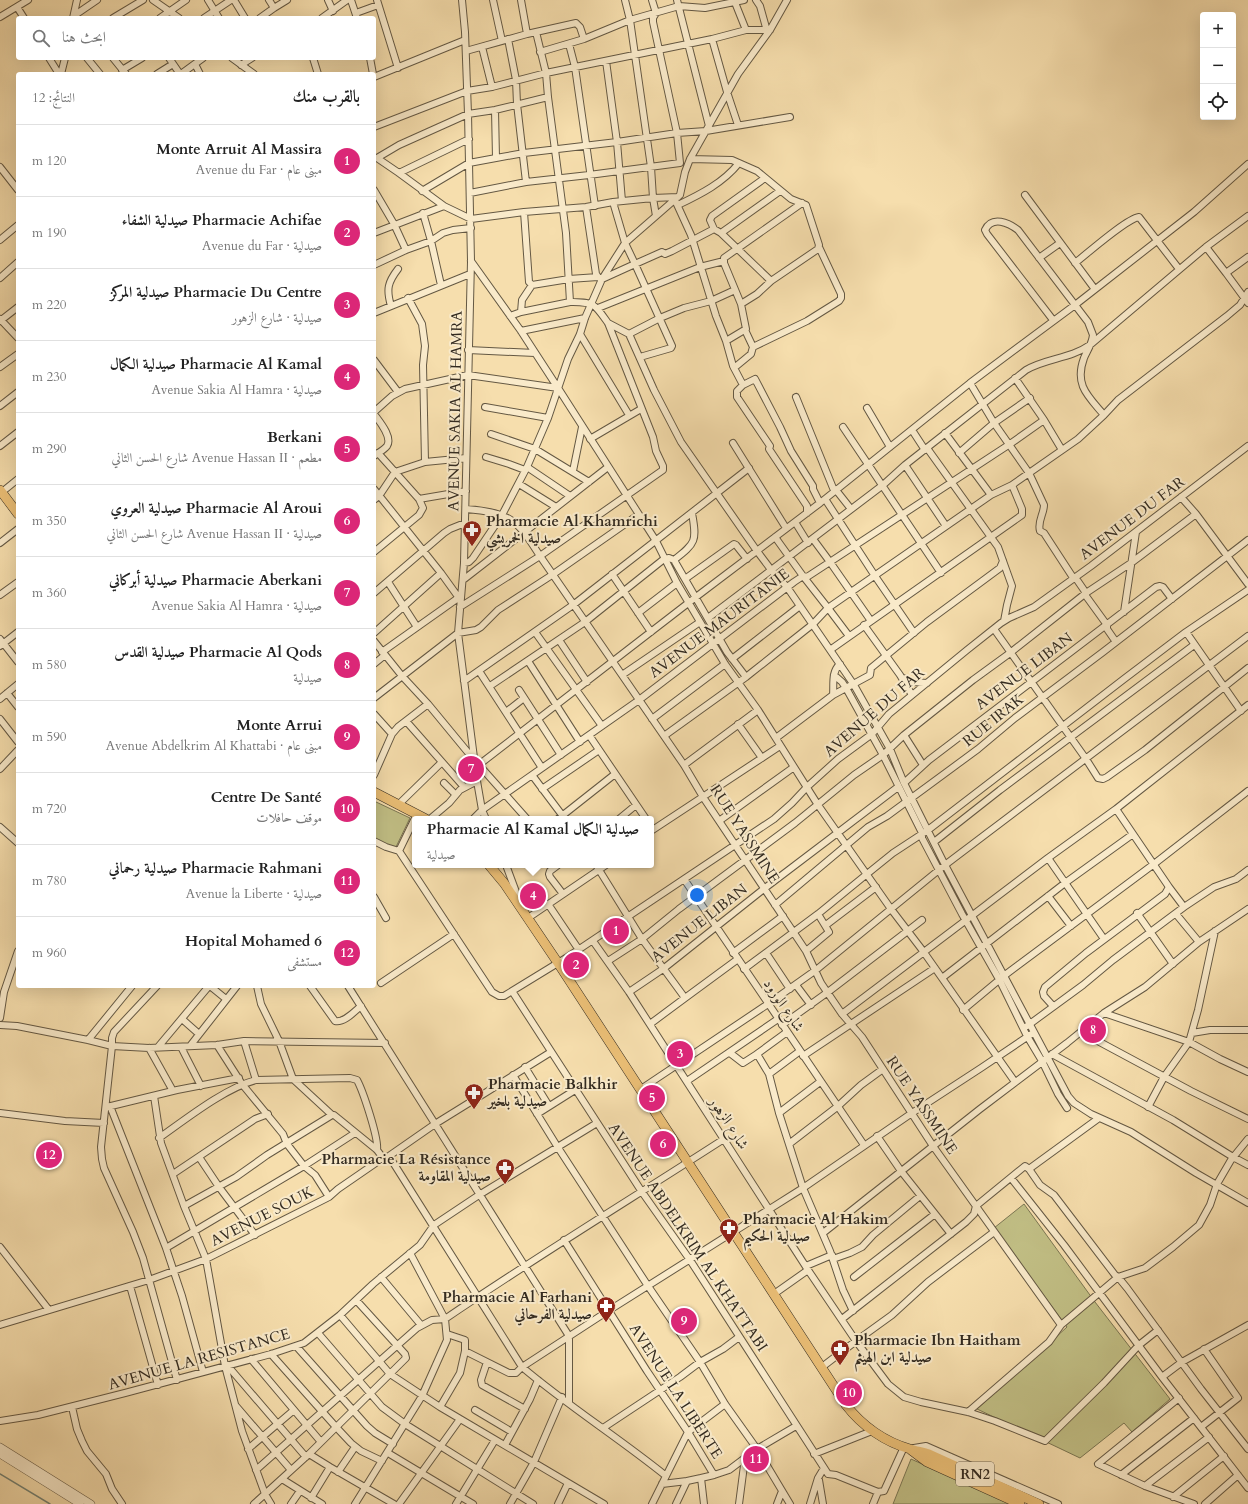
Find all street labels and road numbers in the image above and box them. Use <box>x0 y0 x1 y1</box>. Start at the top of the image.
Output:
street label: AVENUE SAKIA AL HAMRA <box>443 310 467 511</box>
street label: AVENUE DU FAR <box>1075 471 1189 564</box>
street label: AVENUE MAURITANIE <box>645 564 793 682</box>
street label: AVENUE LIBAN <box>971 628 1077 714</box>
street label: AVENUE DU FAR <box>819 662 929 761</box>
street label: RUE IRAK <box>958 689 1028 751</box>
street label: RUE YASSMINE <box>706 781 784 887</box>
street label: AVENUE LIBAN <box>647 879 751 967</box>
street label: شارع الورود <box>756 975 809 1037</box>
street label: RUE YASSMINE <box>882 1052 962 1158</box>
street label: شارع الزهور <box>701 1091 753 1155</box>
street label: AVENUE ABDELKRIM AL KHATTABI <box>604 1119 772 1355</box>
street label: AVENUE SOUK <box>207 1181 318 1251</box>
street label: AVENUE LA LIBERTE <box>625 1320 727 1462</box>
street label: AVENUE LA RESISTANCE <box>106 1323 292 1395</box>
road number: RN2 <box>956 1462 994 1486</box>

